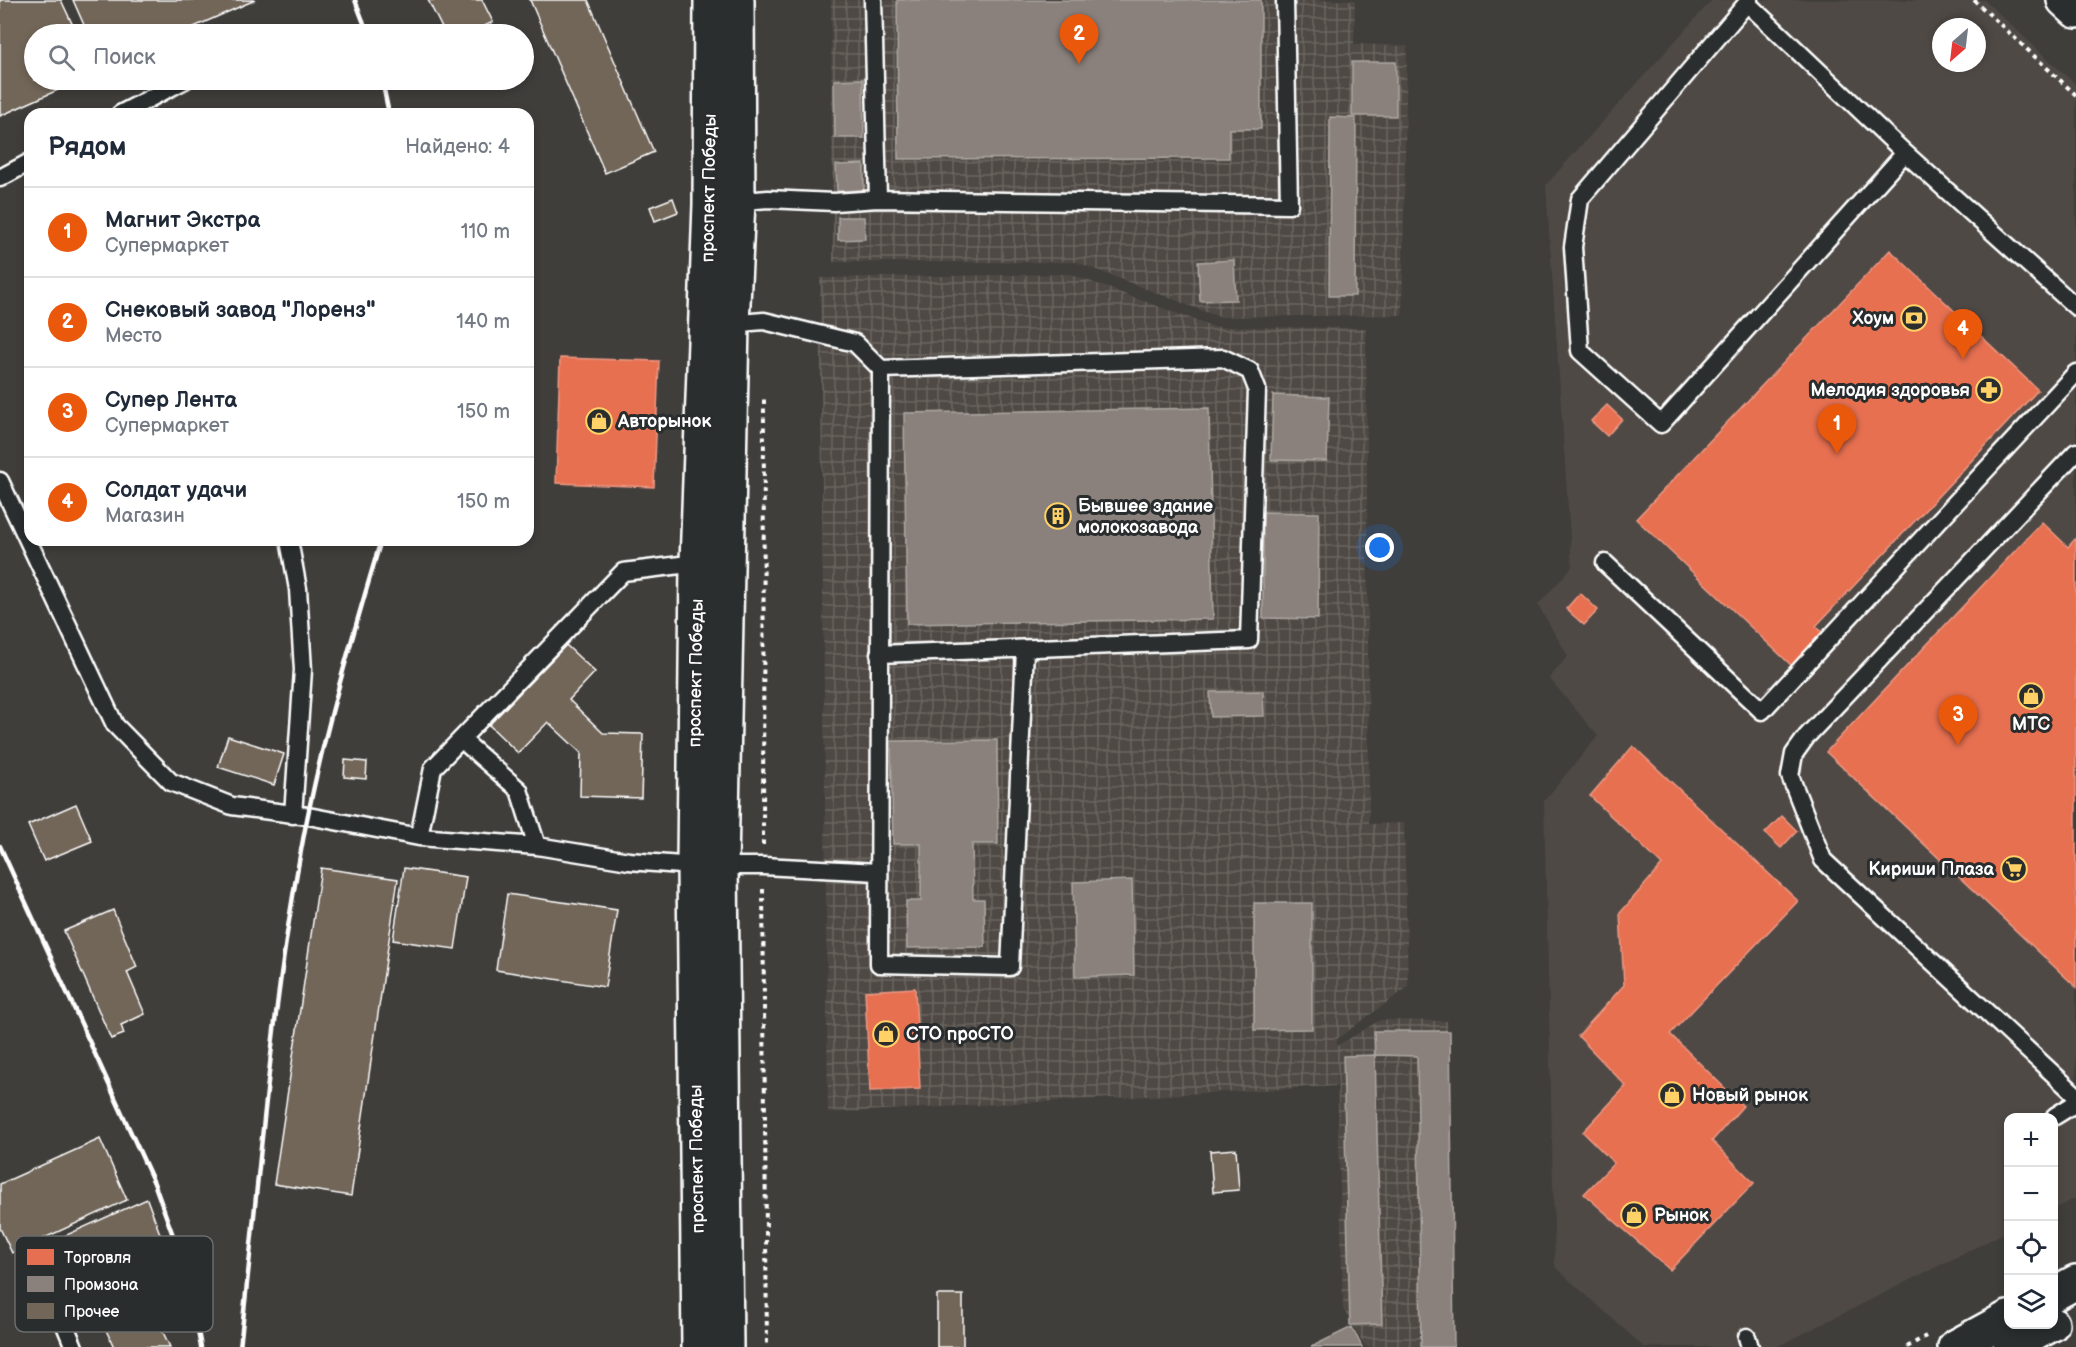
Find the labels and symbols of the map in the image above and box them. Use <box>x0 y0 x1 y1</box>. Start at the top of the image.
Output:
pin: 2 <box>1060 14 1098 64</box>
north arrow <box>1932 18 1986 72</box>
street label: проспект Победы <box>697 113 721 263</box>
bank icon: Хоум <box>1899 303 1929 333</box>
place label: Хоум <box>1852 308 1894 329</box>
pin: 4 <box>1944 310 1982 359</box>
pharmacy icon: Мелодия здоровья <box>1974 375 2004 405</box>
place label: Мелодия здоровья <box>1811 380 1970 401</box>
pin: 1 <box>1818 404 1856 454</box>
shop icon: Авторынок <box>584 406 614 436</box>
place label: Авторынок <box>617 411 711 432</box>
place label: Бывшее здание молокозавода <box>1078 496 1213 538</box>
building icon: Бывшее здание молокозавода <box>1043 501 1073 531</box>
your location <box>1365 533 1394 562</box>
street label: проспект Победы <box>684 598 708 748</box>
shop icon: МТС <box>2016 681 2046 711</box>
pin: 3 <box>1938 696 1978 745</box>
place label: МТС <box>2012 714 2050 735</box>
supermarket icon: Кириши Плаза <box>1999 854 2029 884</box>
place label: Кириши Плаза <box>1869 859 1995 880</box>
shop icon: СТО проСТО <box>871 1019 901 1049</box>
place label: СТО проСТО <box>906 1024 1014 1045</box>
shop icon: Новый рынок <box>1657 1080 1687 1110</box>
street label: проспект Победы <box>685 1084 709 1234</box>
place label: Новый рынок <box>1692 1085 1808 1106</box>
shop icon: Рынок <box>1619 1200 1649 1230</box>
place label: Рынок <box>1654 1205 1709 1226</box>
legend <box>15 1236 213 1332</box>
text: Торговля <box>64 1249 131 1268</box>
text: Промзона <box>64 1276 139 1295</box>
text: Прочее <box>64 1303 120 1322</box>

